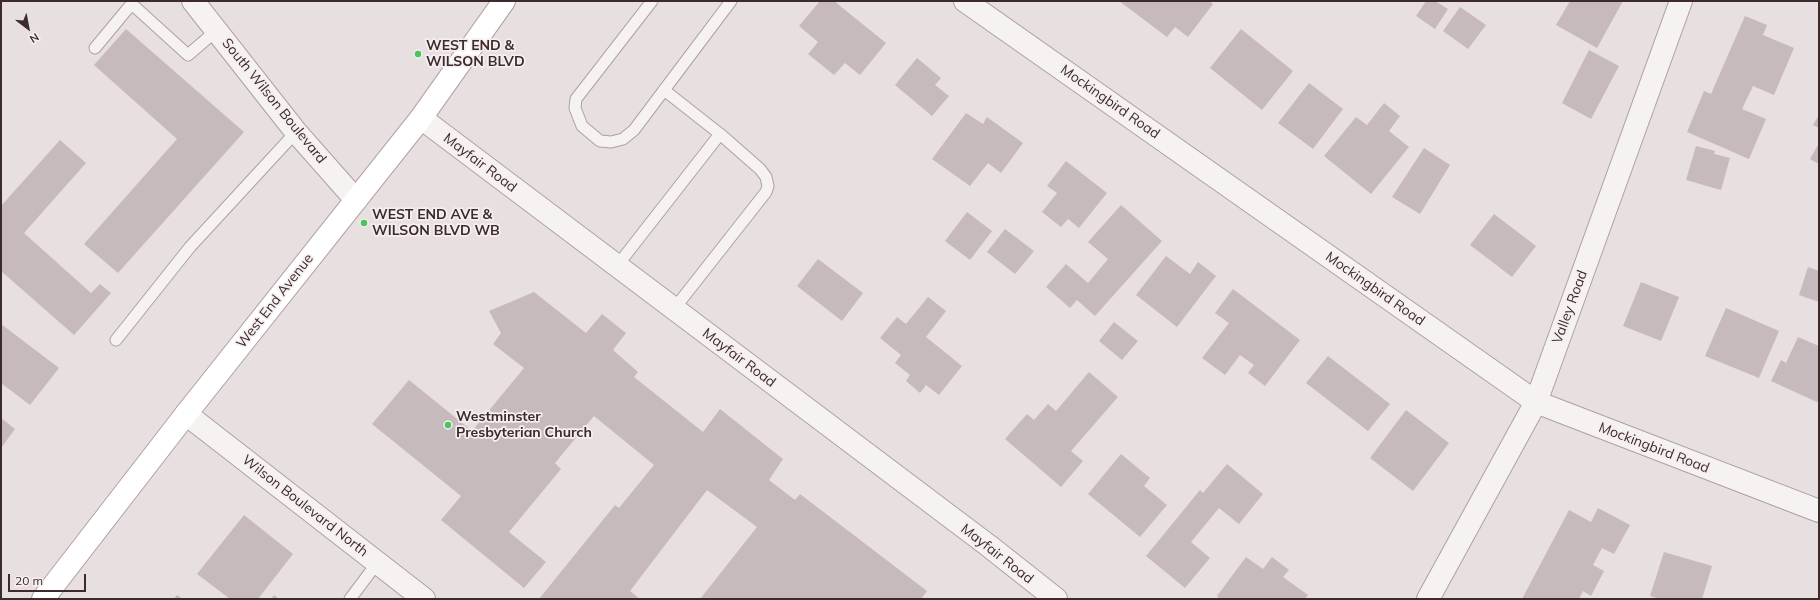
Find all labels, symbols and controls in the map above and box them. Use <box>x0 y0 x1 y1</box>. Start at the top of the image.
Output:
north arrow <box>8 8 48 48</box>
text: N <box>27 30 42 46</box>
street label: South Wilson Boulevard <box>218 35 330 167</box>
place label: WEST END & WILSON BLVD <box>426 38 525 70</box>
marker: WEST END & WILSON BLVD <box>413 49 423 59</box>
street label: Mockingbird Road <box>1057 62 1163 142</box>
street label: Mayfair Road <box>440 130 520 196</box>
place label: WEST END AVE & WILSON BLVD WB <box>372 207 500 240</box>
marker: WEST END AVE & WILSON BLVD WB <box>359 218 369 228</box>
street label: Mockingbird Road <box>1322 249 1428 329</box>
street label: West End Avenue <box>233 251 317 351</box>
street label: Valley Road <box>1549 268 1591 346</box>
street label: Mayfair Road <box>699 325 779 391</box>
place label: Westminster Presbyterian Church <box>456 409 592 442</box>
street label: Mockingbird Road <box>1596 419 1712 477</box>
marker: Westminster Presbyterian Church <box>443 420 453 430</box>
street label: Wilson Boulevard North <box>239 452 371 560</box>
street label: Mayfair Road <box>957 521 1037 587</box>
scale bar <box>10 566 88 592</box>
text: 20 m <box>15 573 43 588</box>

